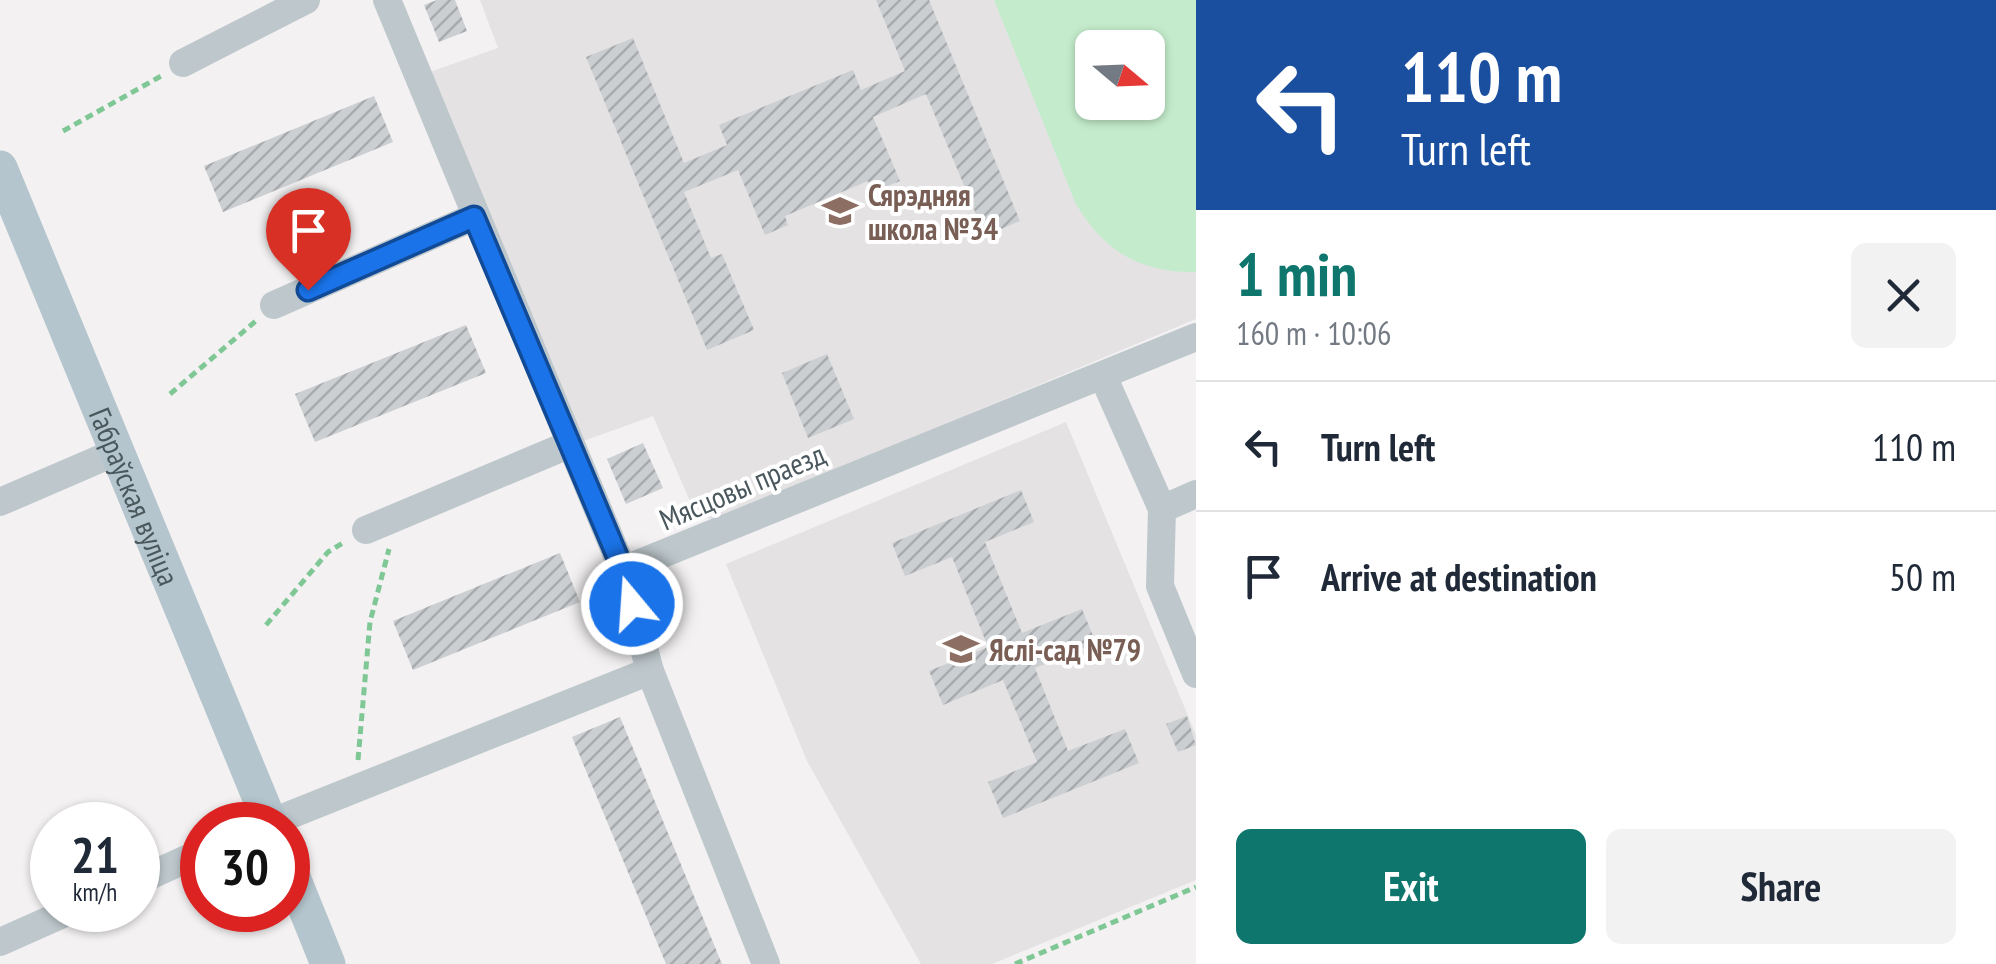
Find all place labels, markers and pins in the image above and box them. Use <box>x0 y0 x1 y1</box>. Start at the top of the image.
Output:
place label: Сярэдняя школа №34 <box>868 175 998 248</box>
pin <box>266 188 351 291</box>
school or university icon: Сярэдняя школа №34 <box>821 192 859 230</box>
school or university icon: Яслі-сад №79 <box>942 630 980 668</box>
place label: Яслі-сад №79 <box>989 630 1141 669</box>

